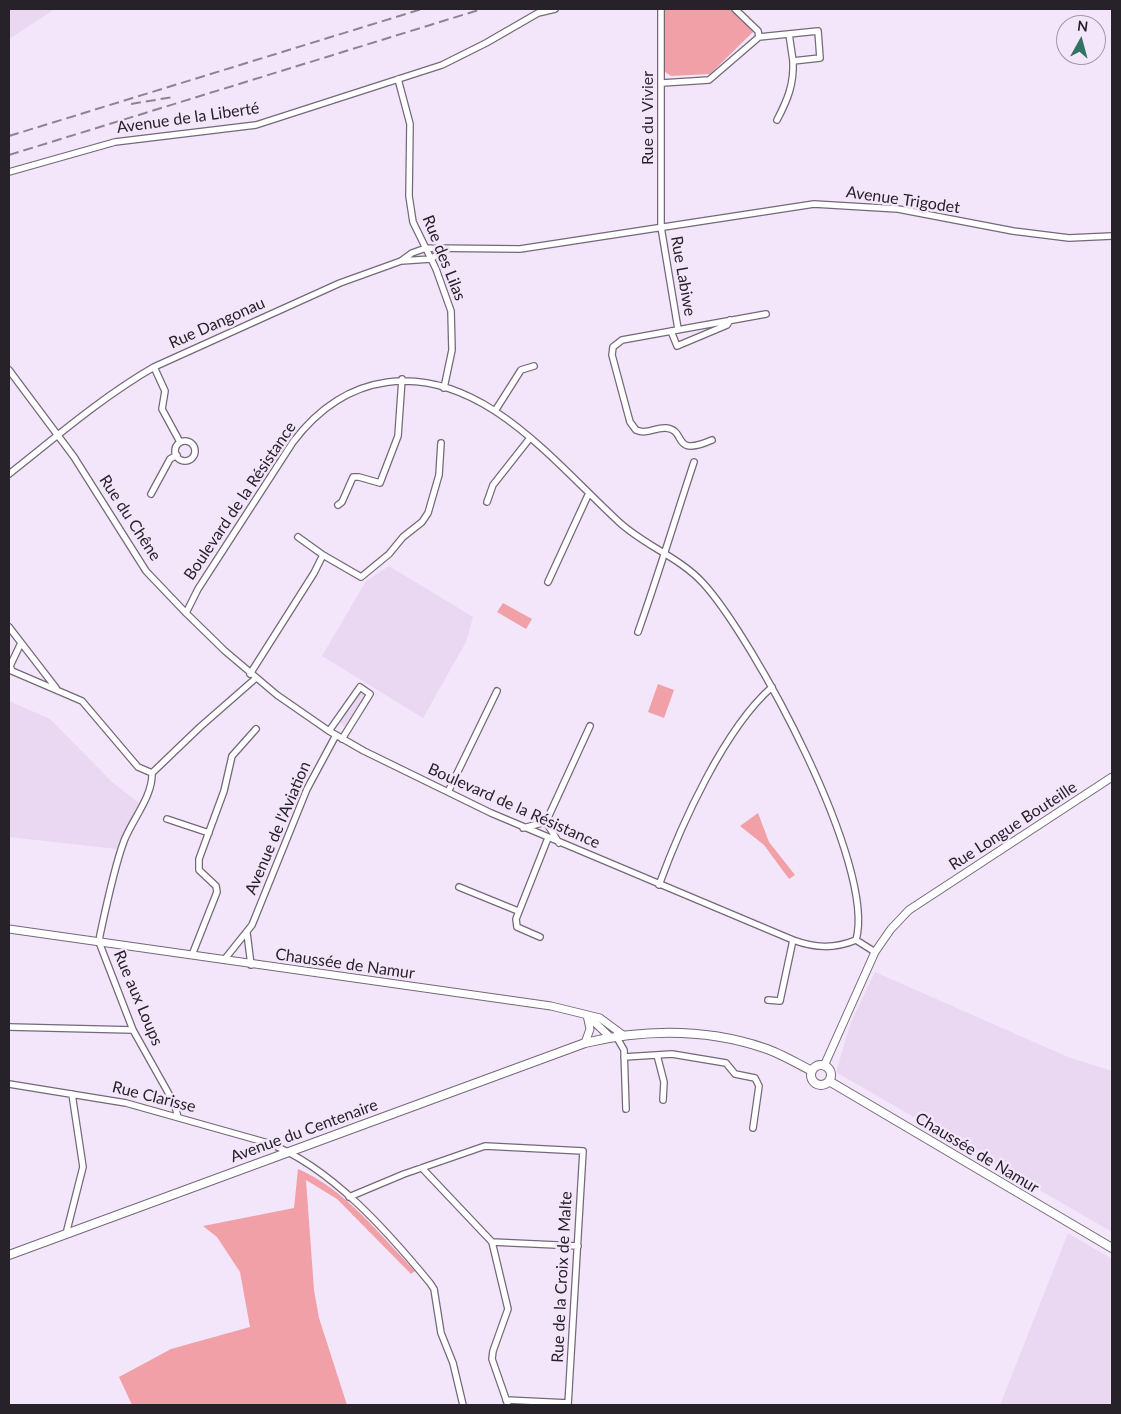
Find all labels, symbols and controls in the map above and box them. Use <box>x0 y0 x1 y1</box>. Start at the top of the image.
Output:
north arrow <box>1056 15 1106 65</box>
text: N <box>1076 17 1089 35</box>
street label: Rue du Vivier <box>638 71 658 165</box>
street label: Avenue de la Liberté <box>115 98 261 138</box>
street label: Avenue Trigodet <box>845 183 961 217</box>
street label: Rue des Lilas <box>418 213 470 303</box>
street label: Rue Labiwe <box>667 234 699 318</box>
street label: Rue Dangonau <box>166 293 268 353</box>
street label: Boulevard de la Résistance <box>180 418 300 584</box>
street label: Rue du Chêne <box>95 471 165 565</box>
street label: Avenue de l'Aviation <box>241 759 315 897</box>
street label: Boulevard de la Résistance <box>425 759 603 853</box>
street label: Rue Longue Bouteille <box>945 777 1081 875</box>
street label: Chaussée de Namur <box>274 945 416 983</box>
street label: Rue aux Loups <box>109 947 167 1049</box>
street label: Rue Clarisse <box>110 1077 198 1117</box>
street label: Avenue du Centenaire <box>228 1095 380 1167</box>
street label: Chaussée de Namur <box>912 1109 1042 1197</box>
street label: Rue de la Croix de Malte <box>548 1191 576 1363</box>

